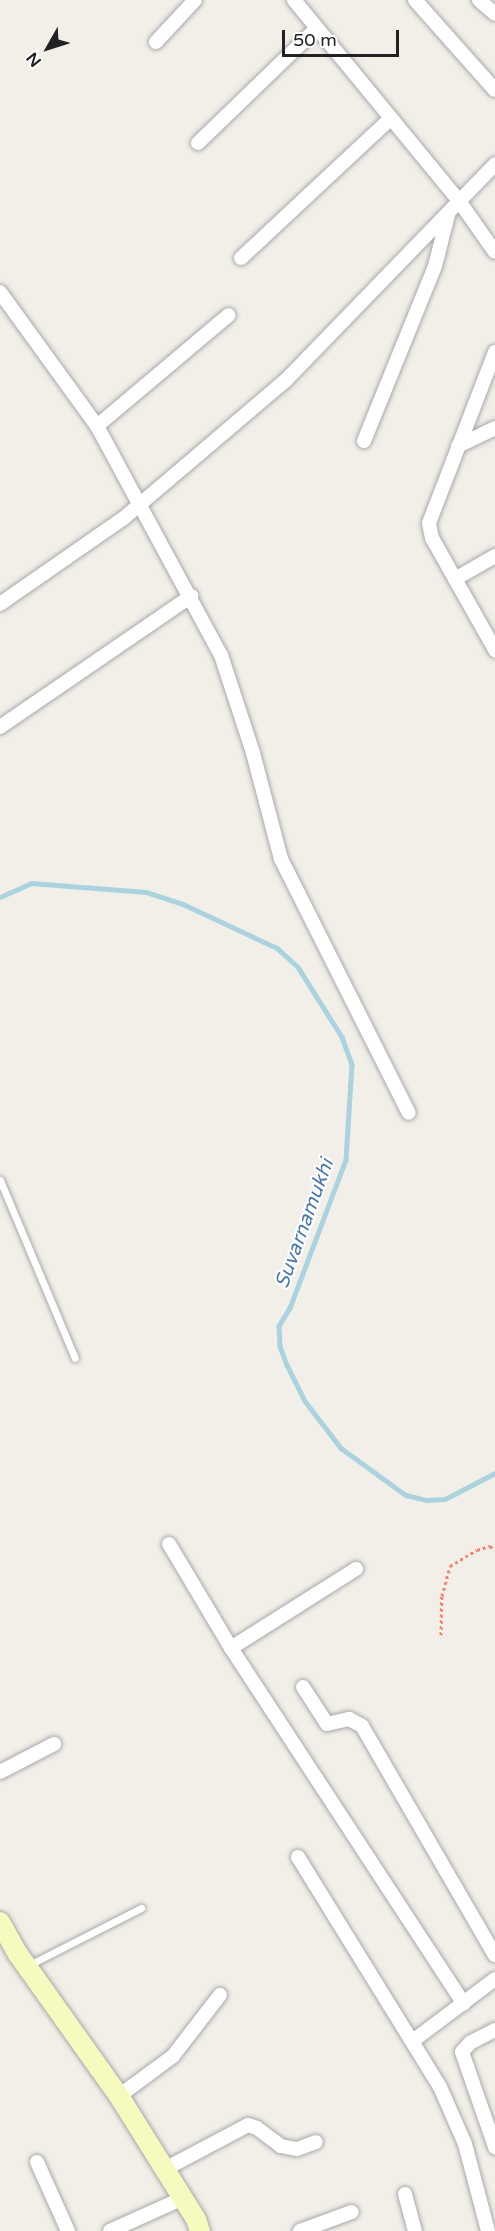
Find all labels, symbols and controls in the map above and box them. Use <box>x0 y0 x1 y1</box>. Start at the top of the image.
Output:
north arrow <box>18 18 78 78</box>
scale bar <box>285 18 402 56</box>
text: 50 m <box>293 29 337 51</box>
text: N <box>22 48 46 71</box>
water label: Suvarnamukhi <box>271 1156 339 1292</box>

